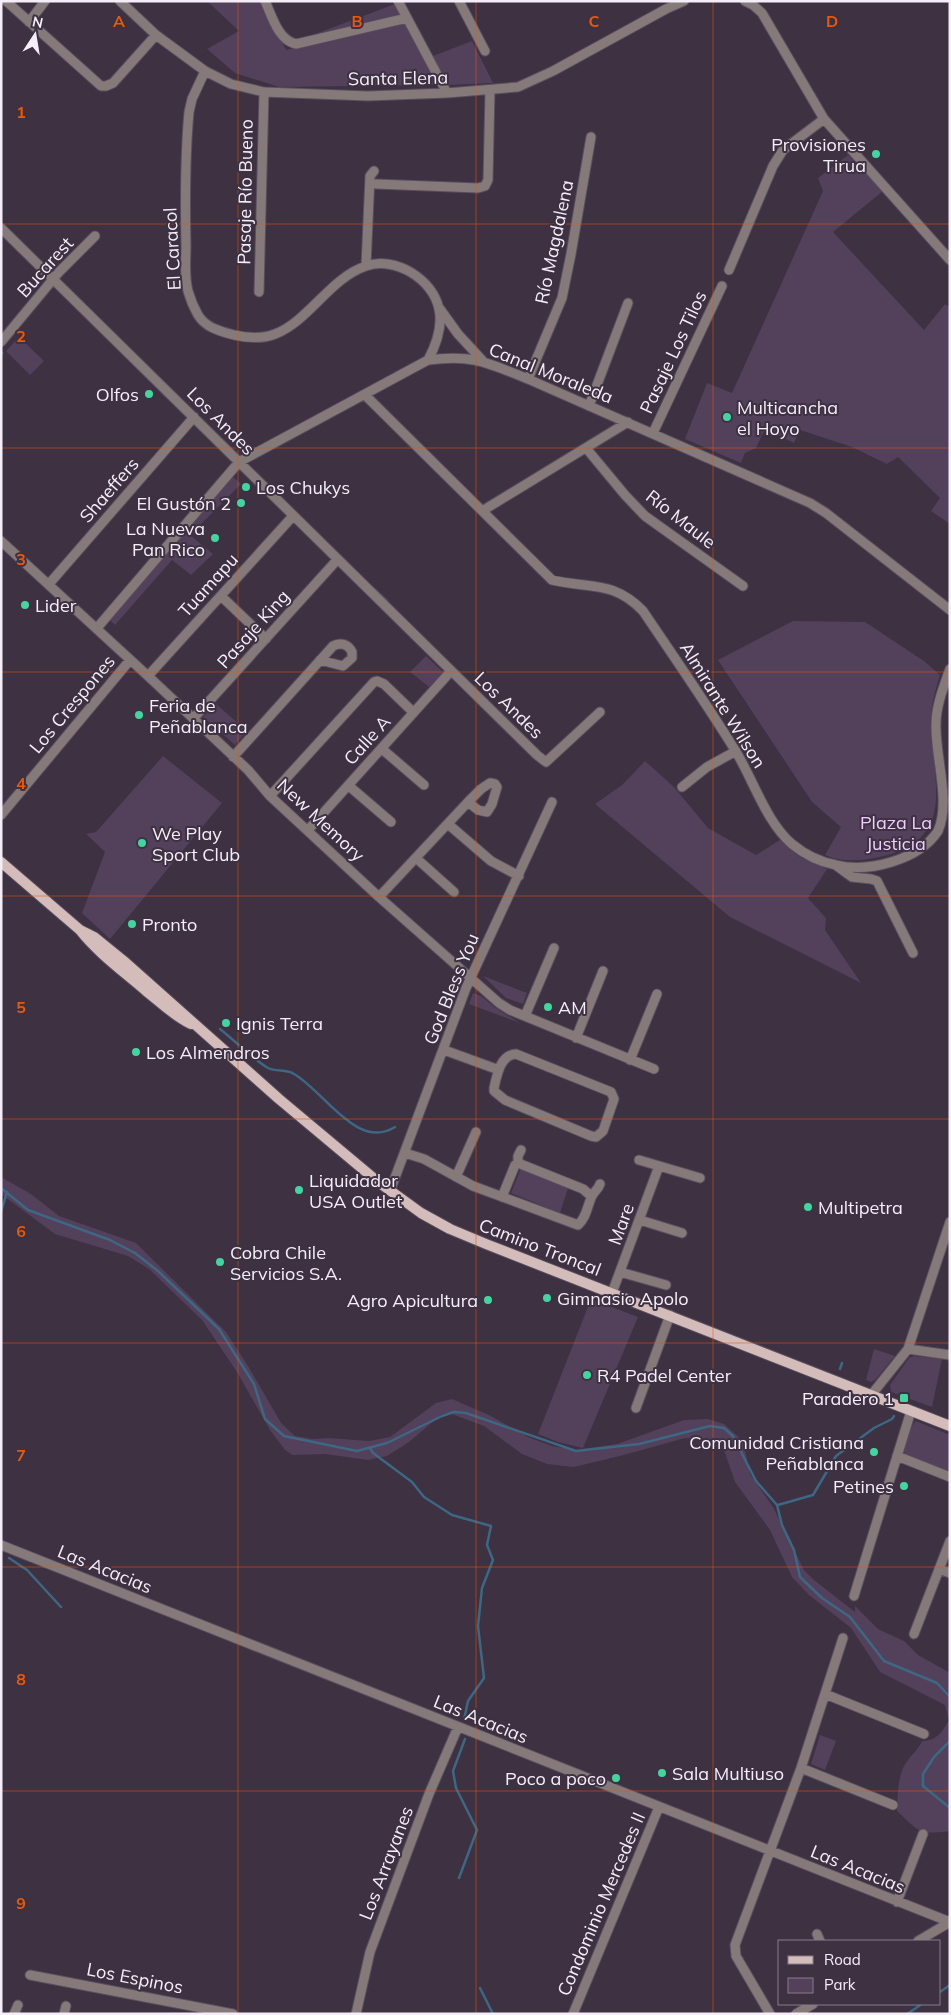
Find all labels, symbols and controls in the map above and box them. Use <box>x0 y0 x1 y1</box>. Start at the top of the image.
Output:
north arrow <box>10 10 60 60</box>
text: A <box>113 11 125 31</box>
text: B <box>351 11 363 31</box>
text: C <box>589 11 600 31</box>
text: D <box>826 11 838 31</box>
text: N <box>31 12 45 32</box>
street label: Santa Elena <box>348 66 448 90</box>
text: 1 <box>16 102 26 122</box>
street label: Pasaje Río Bueno <box>232 119 258 265</box>
place label: Provisiones Tirua <box>771 133 866 177</box>
marker: Provisiones Tirua <box>870 148 882 160</box>
street label: Río Magdalena <box>530 178 578 306</box>
street label: El Caracol <box>158 207 186 291</box>
street label: Bucarest <box>12 232 78 302</box>
street label: Pasaje Los Tilos <box>635 287 712 417</box>
text: 2 <box>16 326 26 346</box>
street label: Canal Moraleda <box>486 338 616 408</box>
street label: Los Andes <box>182 382 260 460</box>
place label: Olfos <box>96 383 139 406</box>
marker: Olfos <box>143 388 155 400</box>
place label: Multicancha el Hoyo <box>737 396 838 440</box>
marker: Multicancha el Hoyo <box>721 411 733 423</box>
street label: Shaeffers <box>74 453 144 527</box>
place label: Los Chukys <box>256 476 350 499</box>
marker: Los Chukys <box>240 481 252 493</box>
street label: Río Maule <box>641 485 721 553</box>
place label: El Gustón 2 <box>137 492 231 515</box>
marker: El Gustón 2 <box>235 497 247 509</box>
place label: La Nueva Pan Rico <box>126 517 205 561</box>
marker: La Nueva Pan Rico <box>209 532 221 544</box>
street label: Tuamapu <box>173 548 243 622</box>
text: 3 <box>16 549 26 569</box>
street label: Pasaje King <box>212 585 294 673</box>
place label: Lider <box>35 594 77 617</box>
marker: Lider <box>19 599 31 611</box>
street label: Almirante Wilson <box>675 638 771 772</box>
street label: Los Crespones <box>24 650 120 758</box>
street label: Los Andes <box>470 667 548 744</box>
place label: Feria de Peñablanca <box>149 694 248 738</box>
marker: Feria de Peñablanca <box>133 709 145 721</box>
street label: Calle A <box>339 710 395 770</box>
text: 4 <box>16 773 26 793</box>
street label: New Memory <box>272 774 370 867</box>
park label: Plaza La Justicia <box>860 811 932 855</box>
place label: We Play Sport Club <box>152 822 240 866</box>
marker: We Play Sport Club <box>136 837 148 849</box>
place label: Pronto <box>142 913 197 936</box>
marker: Pronto <box>126 918 138 930</box>
street label: God Bless You <box>418 930 484 1048</box>
place label: AM <box>558 996 587 1019</box>
text: 5 <box>16 997 26 1017</box>
marker: AM <box>542 1001 554 1013</box>
place label: Ignis Terra <box>236 1012 323 1035</box>
marker: Ignis Terra <box>220 1017 232 1029</box>
place label: Los Almendros <box>146 1041 270 1064</box>
marker: Los Almendros <box>130 1046 142 1058</box>
place label: Liquidador USA Outlet <box>309 1169 402 1213</box>
marker: Liquidador USA Outlet <box>293 1184 305 1196</box>
place label: Multipetra <box>818 1196 903 1219</box>
street label: Mare <box>603 1200 639 1248</box>
marker: Multipetra <box>802 1201 814 1213</box>
street label: Camino Troncal <box>476 1213 604 1281</box>
text: 6 <box>16 1221 26 1241</box>
place label: Cobra Chile Servicios S.A. <box>230 1241 342 1285</box>
marker: Cobra Chile Servicios S.A. <box>214 1256 226 1268</box>
place label: Gimnasio Apolo <box>557 1287 689 1310</box>
place label: Agro Apicultura <box>347 1289 478 1312</box>
marker: Gimnasio Apolo <box>541 1292 553 1304</box>
marker: Agro Apicultura <box>482 1294 494 1306</box>
place label: R4 Padel Center <box>597 1364 732 1387</box>
marker: R4 Padel Center <box>581 1369 593 1381</box>
place label: Paradero 1 <box>802 1387 894 1410</box>
marker: Paradero 1 <box>898 1392 910 1404</box>
place label: Comunidad Cristiana Peñablanca <box>689 1431 864 1475</box>
text: 7 <box>16 1445 26 1465</box>
marker: Comunidad Cristiana Peñablanca <box>868 1446 880 1458</box>
place label: Petines <box>833 1475 894 1498</box>
marker: Petines <box>898 1480 910 1492</box>
street label: Las Acacias <box>54 1540 156 1598</box>
text: 8 <box>16 1669 26 1689</box>
street label: Las Acacias <box>430 1690 532 1748</box>
place label: Sala Multiuso <box>672 1762 784 1785</box>
place label: Poco a poco <box>505 1767 606 1790</box>
marker: Sala Multiuso <box>656 1767 668 1779</box>
marker: Poco a poco <box>610 1772 622 1784</box>
street label: Los Arrayanes <box>354 1803 418 1923</box>
street label: Condominio Mercedes II <box>552 1809 650 1999</box>
street label: Las Acacias <box>807 1840 909 1898</box>
text: 9 <box>16 1893 26 1913</box>
legend <box>778 1940 941 2005</box>
text: Road <box>824 1950 861 1969</box>
street label: Los Espinos <box>85 1957 185 1999</box>
text: Park <box>824 1975 856 1994</box>

